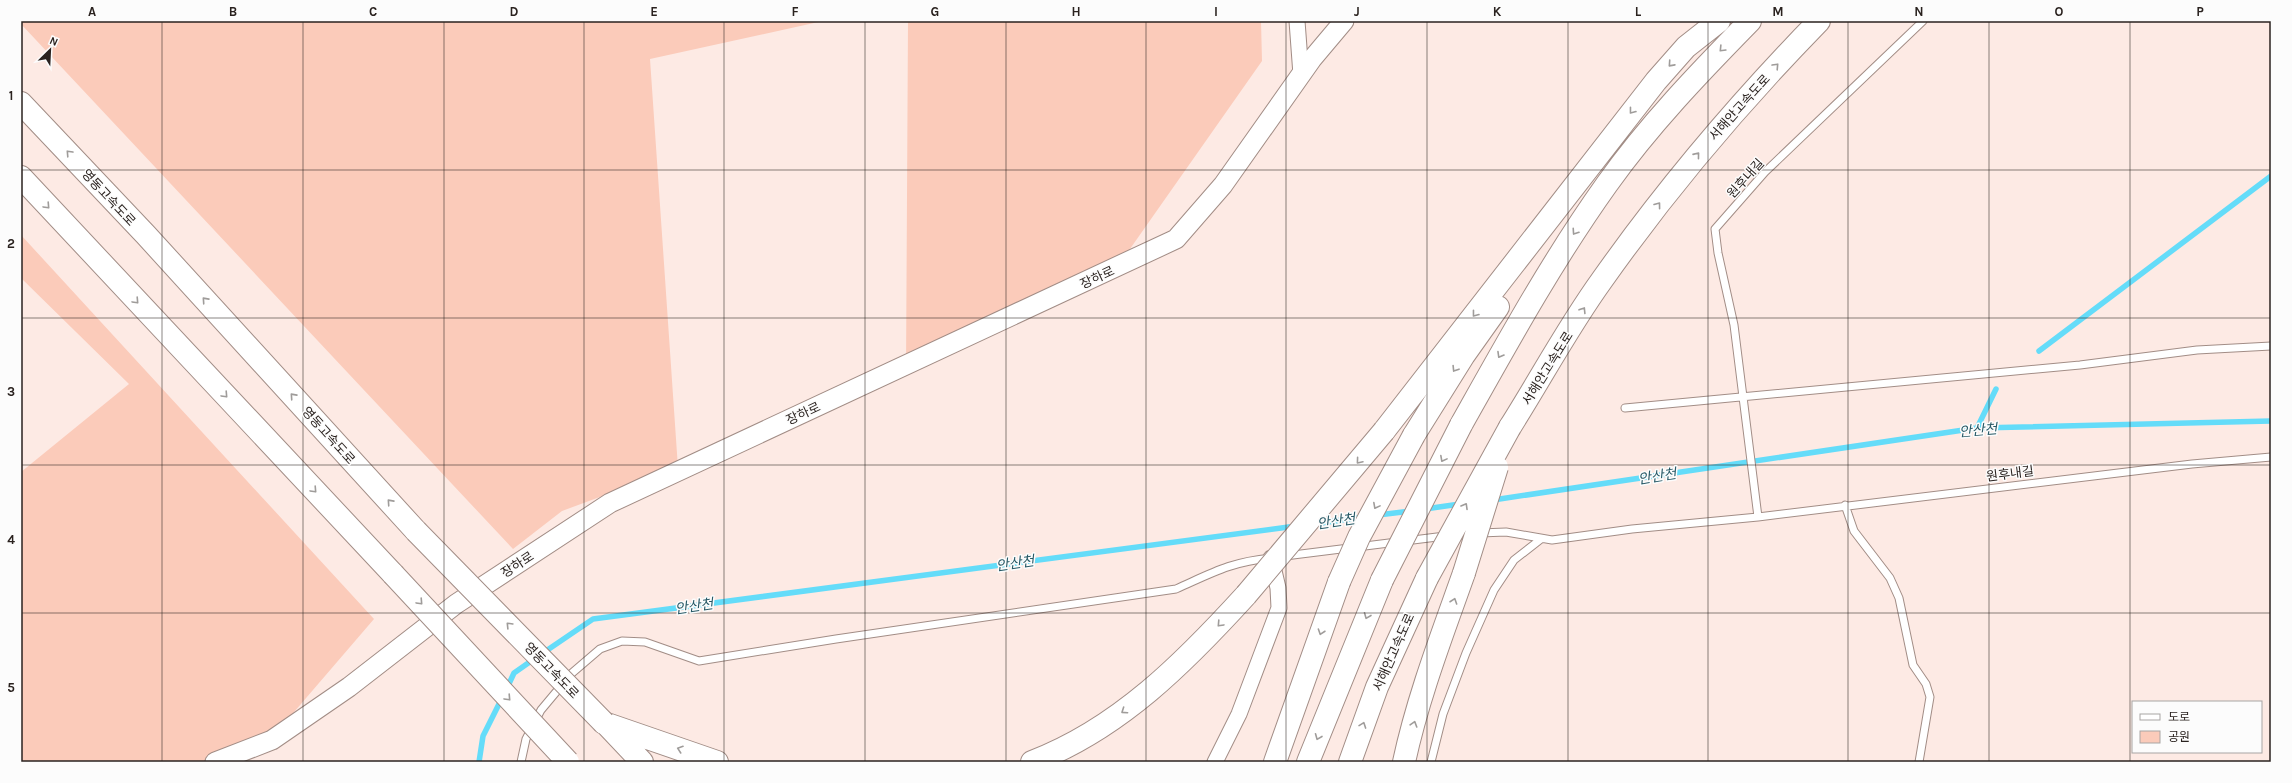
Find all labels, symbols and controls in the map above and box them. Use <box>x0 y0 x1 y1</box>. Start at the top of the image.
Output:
text: A <box>88 4 96 19</box>
text: B <box>229 4 237 19</box>
text: C <box>369 4 377 19</box>
text: D <box>510 4 519 19</box>
text: E <box>650 4 658 19</box>
text: F <box>791 4 799 19</box>
text: G <box>931 4 939 19</box>
text: H <box>1071 4 1081 19</box>
text: I <box>1214 4 1218 19</box>
text: J <box>1354 4 1360 19</box>
text: K <box>1493 4 1502 19</box>
text: L <box>1635 4 1642 19</box>
text: M <box>1772 4 1784 19</box>
text: N <box>1914 4 1924 19</box>
text: O <box>2055 4 2064 19</box>
text: P <box>2196 4 2204 19</box>
north arrow <box>30 30 70 70</box>
text: N <box>48 34 60 49</box>
one-way arrow <box>1720 44 1727 52</box>
one-way arrow <box>1669 59 1676 66</box>
one-way arrow <box>1771 63 1779 71</box>
street label: 서해안고속도로 <box>1706 71 1773 143</box>
text: 1 <box>9 88 13 103</box>
one-way arrow <box>1630 107 1637 114</box>
one-way arrow <box>66 151 73 158</box>
one-way arrow <box>1693 152 1700 160</box>
street label: 원후내길 <box>1724 156 1767 201</box>
street label: 영동고속도로 <box>79 166 139 229</box>
one-way arrow <box>43 201 50 208</box>
one-way arrow <box>1654 202 1661 209</box>
one-way arrow <box>1572 228 1580 235</box>
text: 2 <box>7 236 15 251</box>
street label: 장하로 <box>1078 263 1117 292</box>
one-way arrow <box>131 296 139 304</box>
one-way arrow <box>202 297 210 305</box>
one-way arrow <box>1578 307 1585 314</box>
one-way arrow <box>1472 309 1479 316</box>
street label: 서해안고속도로 <box>1519 329 1576 408</box>
one-way arrow <box>1498 351 1505 359</box>
one-way arrow <box>1452 365 1460 372</box>
text: 3 <box>7 384 15 399</box>
one-way arrow <box>220 391 227 398</box>
one-way arrow <box>290 393 297 401</box>
street label: 장하로 <box>784 399 823 428</box>
street label: 영동고속도로 <box>299 404 358 467</box>
water label: 안산천 <box>1958 420 1999 441</box>
one-way arrow <box>1440 455 1448 462</box>
one-way arrow <box>1356 456 1363 463</box>
street label: 원후내길 <box>1985 463 2035 484</box>
water label: 안산천 <box>1637 465 1679 488</box>
one-way arrow <box>309 485 317 493</box>
one-way arrow <box>387 499 395 507</box>
one-way arrow <box>1373 502 1380 509</box>
one-way arrow <box>1460 503 1467 510</box>
water label: 안산천 <box>1316 510 1357 533</box>
text: 4 <box>7 532 15 547</box>
street label: 장하로 <box>498 548 536 580</box>
water label: 안산천 <box>995 552 1036 575</box>
water label: 안산천 <box>674 595 715 618</box>
one-way arrow <box>415 597 422 605</box>
one-way arrow <box>1450 597 1458 604</box>
street label: 서해안고속도로 <box>1370 611 1417 694</box>
one-way arrow <box>1364 613 1372 620</box>
one-way arrow <box>1217 619 1225 627</box>
one-way arrow <box>506 622 513 630</box>
one-way arrow <box>1317 628 1326 635</box>
street label: 영동고속도로 <box>521 639 582 701</box>
text: 5 <box>7 680 15 695</box>
one-way arrow <box>503 693 511 701</box>
legend <box>2132 701 2262 753</box>
one-way arrow <box>1121 706 1128 714</box>
text: 도로 <box>2168 710 2190 724</box>
one-way arrow <box>1409 721 1417 728</box>
one-way arrow <box>1359 722 1367 729</box>
text: 공원 <box>2168 730 2190 744</box>
one-way arrow <box>1315 733 1323 740</box>
one-way arrow <box>677 746 684 754</box>

